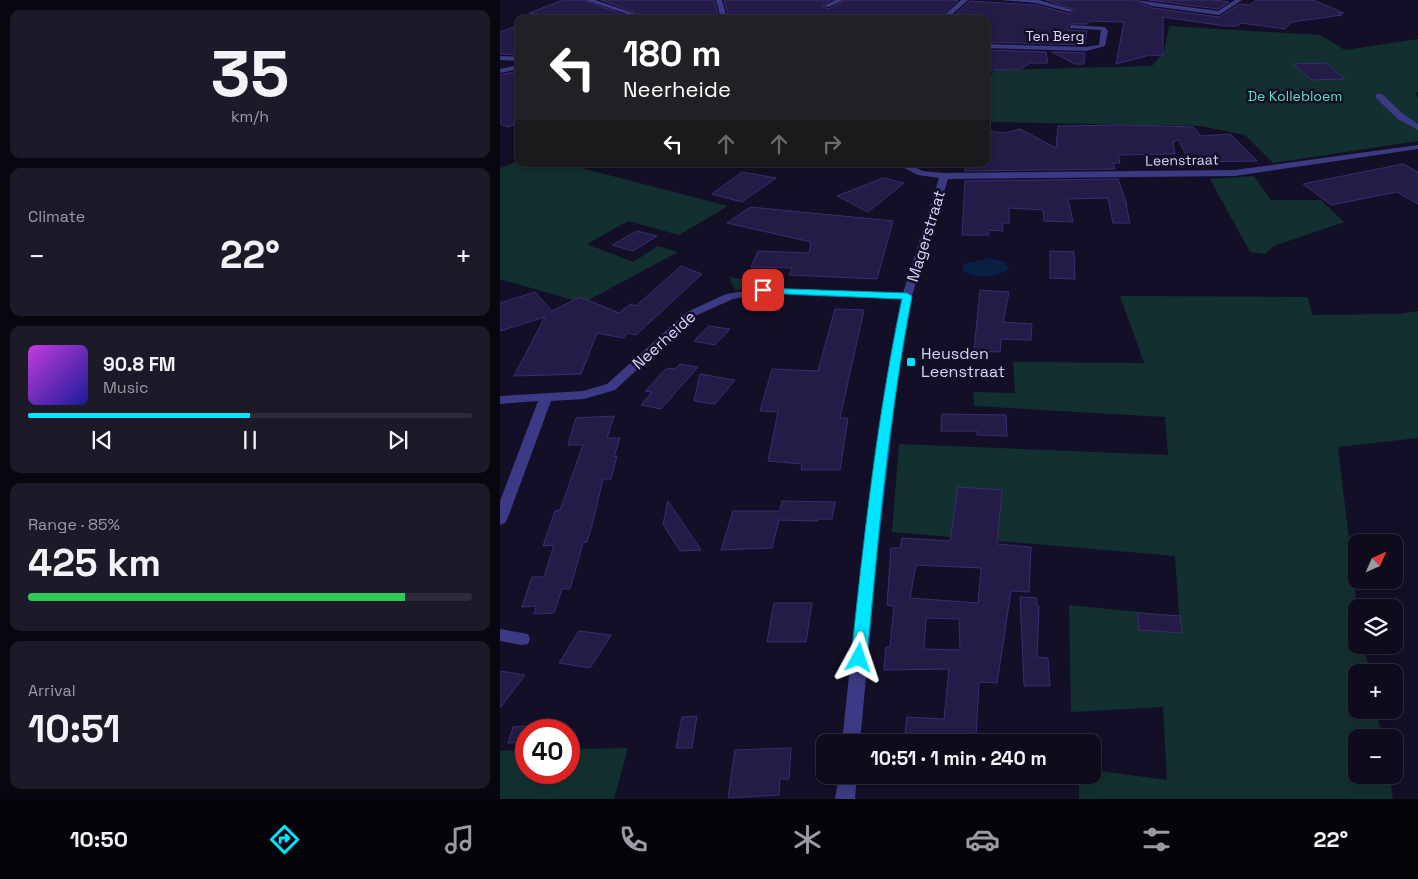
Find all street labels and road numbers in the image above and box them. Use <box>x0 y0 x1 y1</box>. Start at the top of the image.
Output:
street label: Ten Berg <box>1026 27 1084 45</box>
street label: Leenstraat <box>1145 150 1219 170</box>
street label: Magerstraat <box>902 187 950 285</box>
street label: Neerheide <box>628 306 700 374</box>

